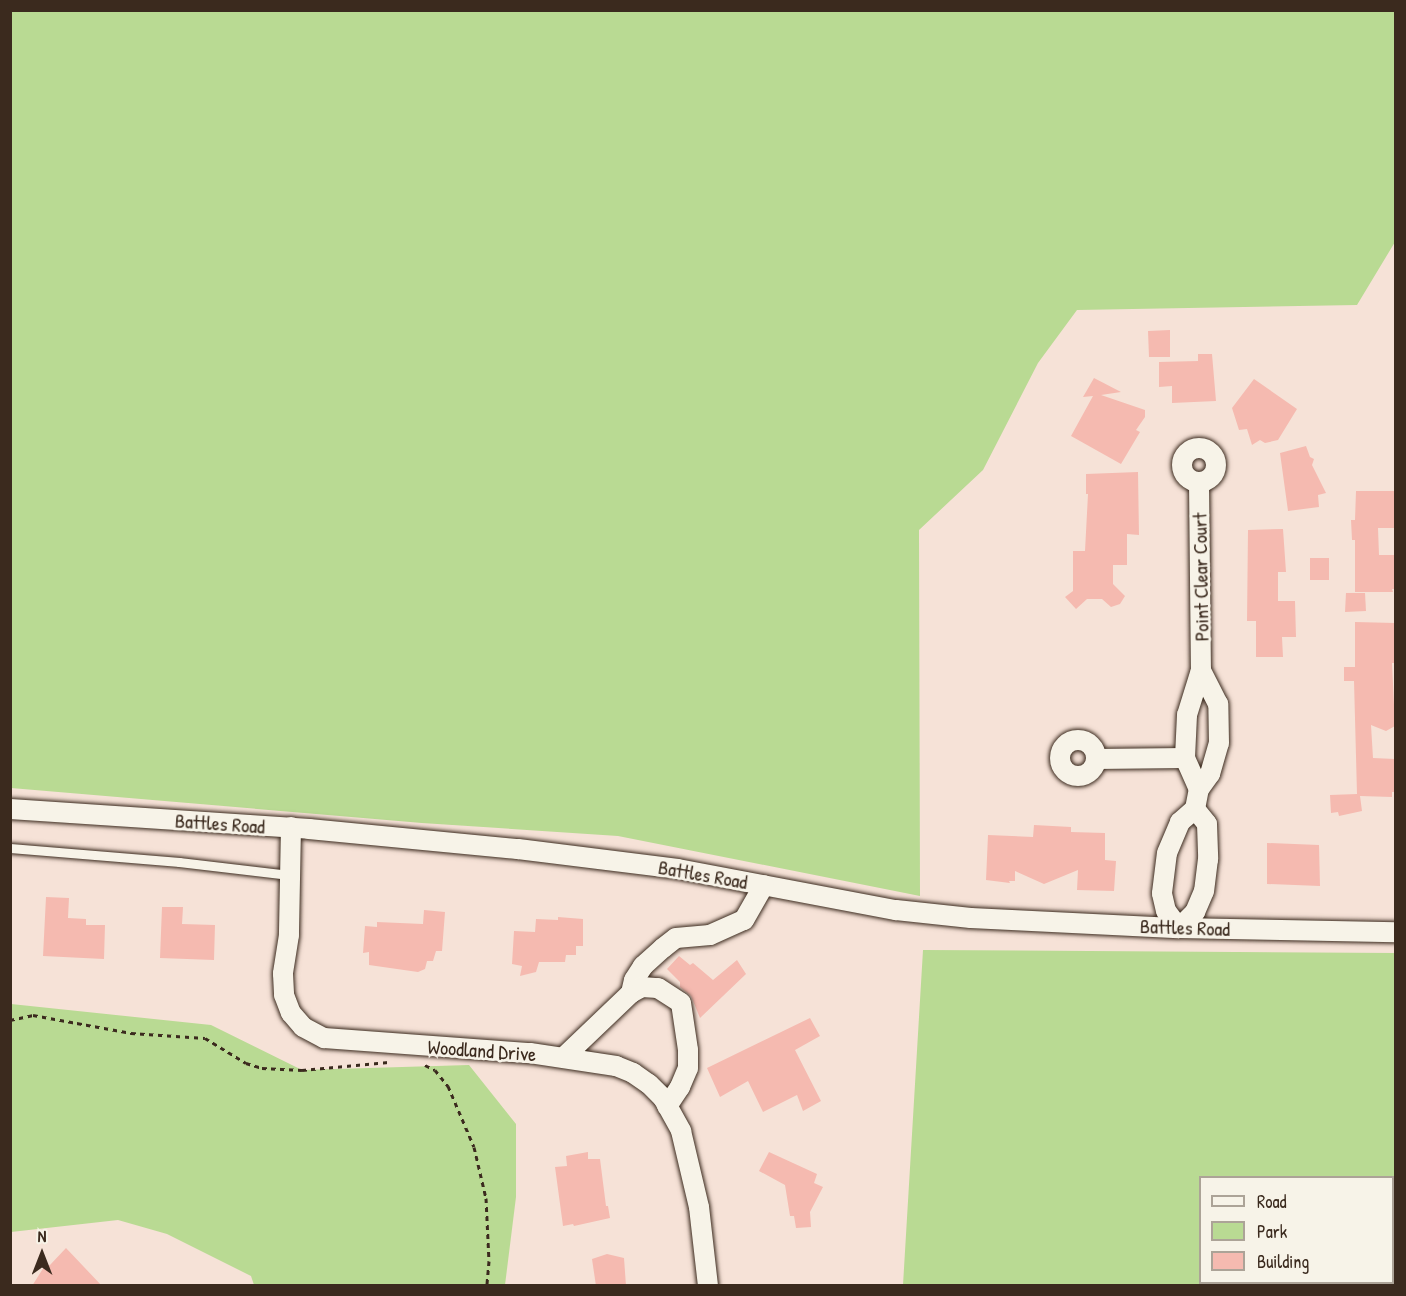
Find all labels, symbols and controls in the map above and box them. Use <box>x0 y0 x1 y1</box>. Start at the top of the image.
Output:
street label: Point Clear Court <box>1187 512 1213 642</box>
street label: Battles Road <box>174 808 266 838</box>
street label: Battles Road <box>657 854 749 894</box>
street label: Battles Road <box>1140 913 1230 941</box>
street label: Woodland Drive <box>427 1034 537 1066</box>
legend <box>1199 1176 1394 1284</box>
text: Road <box>1257 1189 1287 1214</box>
text: Park <box>1257 1219 1287 1244</box>
north arrow <box>12 1224 72 1284</box>
text: N <box>38 1225 46 1247</box>
text: Building <box>1257 1249 1309 1274</box>

